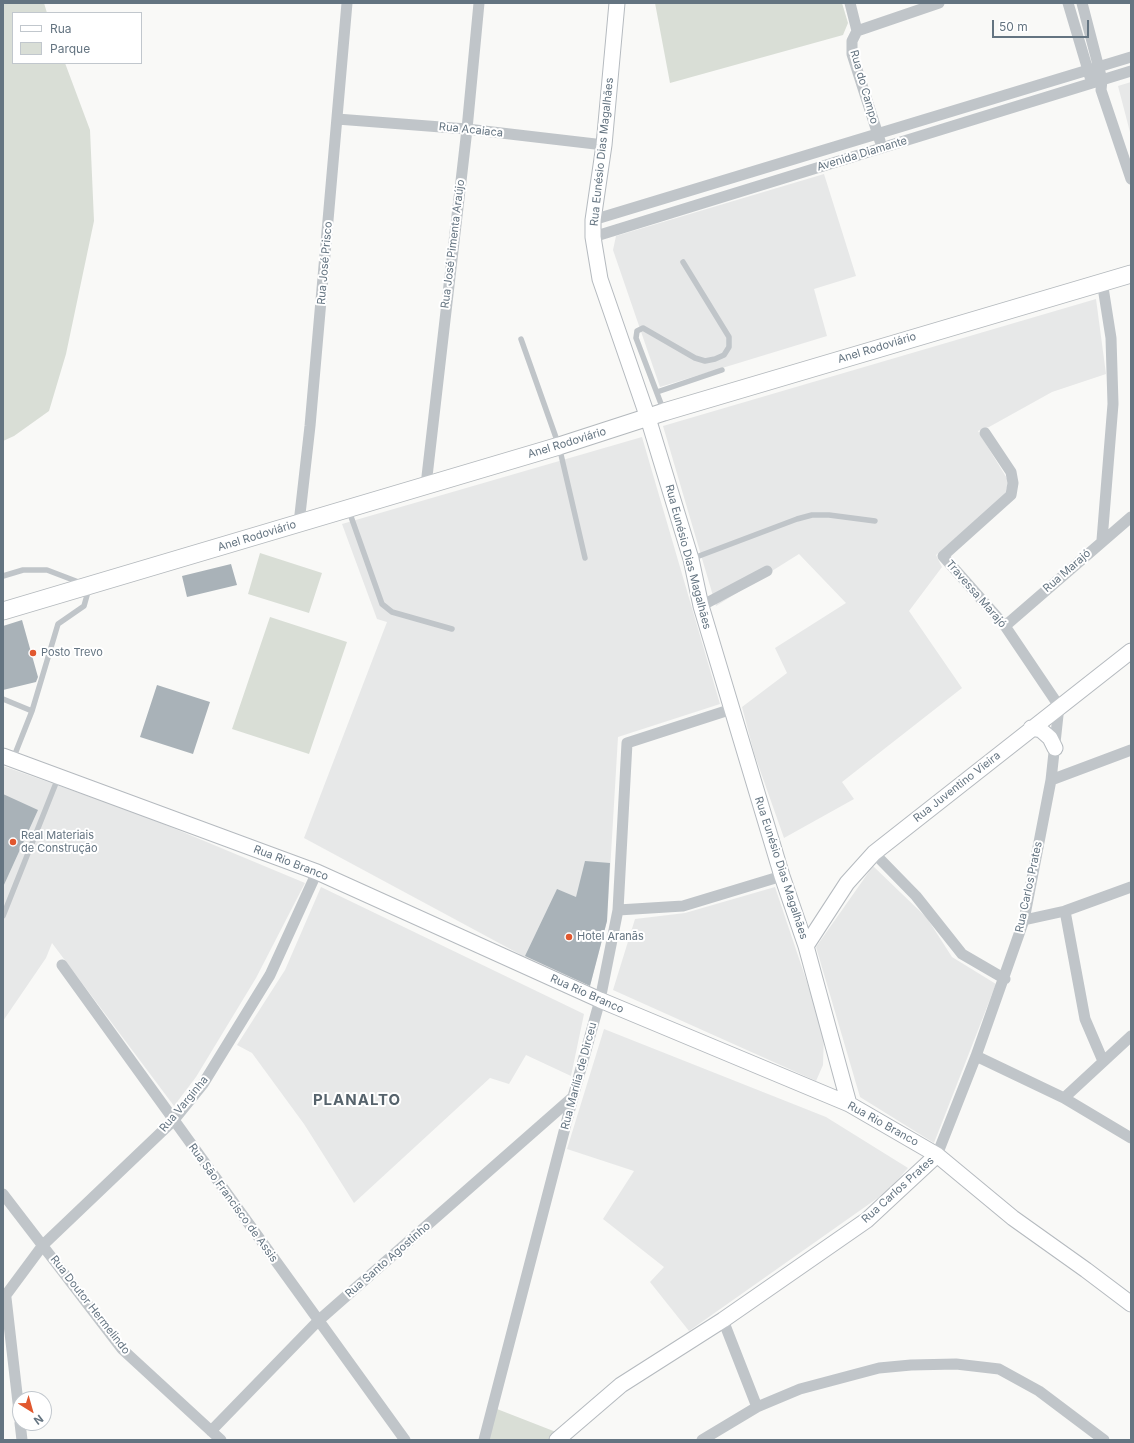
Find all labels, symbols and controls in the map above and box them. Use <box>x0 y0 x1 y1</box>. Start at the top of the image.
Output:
legend <box>12 12 142 64</box>
scale bar <box>994 12 1091 38</box>
text: 50 m <box>999 19 1028 34</box>
text: Rua <box>50 21 72 36</box>
text: Parque <box>50 41 90 56</box>
street label: Rua do Campo <box>847 48 881 126</box>
street label: Rua Eunésio Dias Magalhães <box>588 77 616 227</box>
street label: Rua Acaiaca <box>438 120 504 140</box>
street label: Avenida Diamante <box>815 134 909 174</box>
street label: Rua José Pimenta Araújo <box>439 179 467 309</box>
street label: Rua José Prisco <box>315 221 335 305</box>
street label: Anel Rodoviário <box>836 330 918 366</box>
street label: Anel Rodoviário <box>526 425 608 461</box>
street label: Rua Eunésio Dias Magalhães <box>662 483 714 631</box>
street label: Anel Rodoviário <box>216 518 298 554</box>
street label: Rua Marajó <box>1041 547 1093 595</box>
street label: Travessa Marajó <box>943 557 1009 631</box>
place label: Posto Trevo <box>41 646 103 660</box>
marker: Posto Trevo <box>28 648 38 658</box>
street label: Rua Juventino Vieira <box>911 749 1003 825</box>
street label: Rua Eunésio Dias Magalhães <box>752 795 810 941</box>
place label: Real Materiais de Construção <box>21 829 98 855</box>
marker: Real Materiais de Construção <box>8 837 18 847</box>
street label: Rua Carlos Prates <box>1013 840 1045 934</box>
street label: Rua Rio Branco <box>252 843 330 883</box>
place label: Hotel Aranãs <box>577 930 644 944</box>
marker: Hotel Aranãs <box>564 932 574 942</box>
street label: Rua Rio Branco <box>548 972 626 1016</box>
street label: Rua Marília de Dirceu <box>558 1021 600 1131</box>
street label: Rua Varginha <box>157 1073 211 1135</box>
district label: PLANALTO <box>313 1091 401 1109</box>
street label: Rua Rio Branco <box>845 1099 921 1149</box>
street label: Rua São Francisco de Assis <box>186 1141 280 1265</box>
street label: Rua Carlos Prates <box>859 1154 937 1226</box>
street label: Rua Santo Agostinho <box>343 1219 433 1301</box>
street label: Rua Doutor Hermelindo <box>47 1253 133 1357</box>
north arrow <box>12 1391 52 1431</box>
text: N <box>31 1412 46 1428</box>

